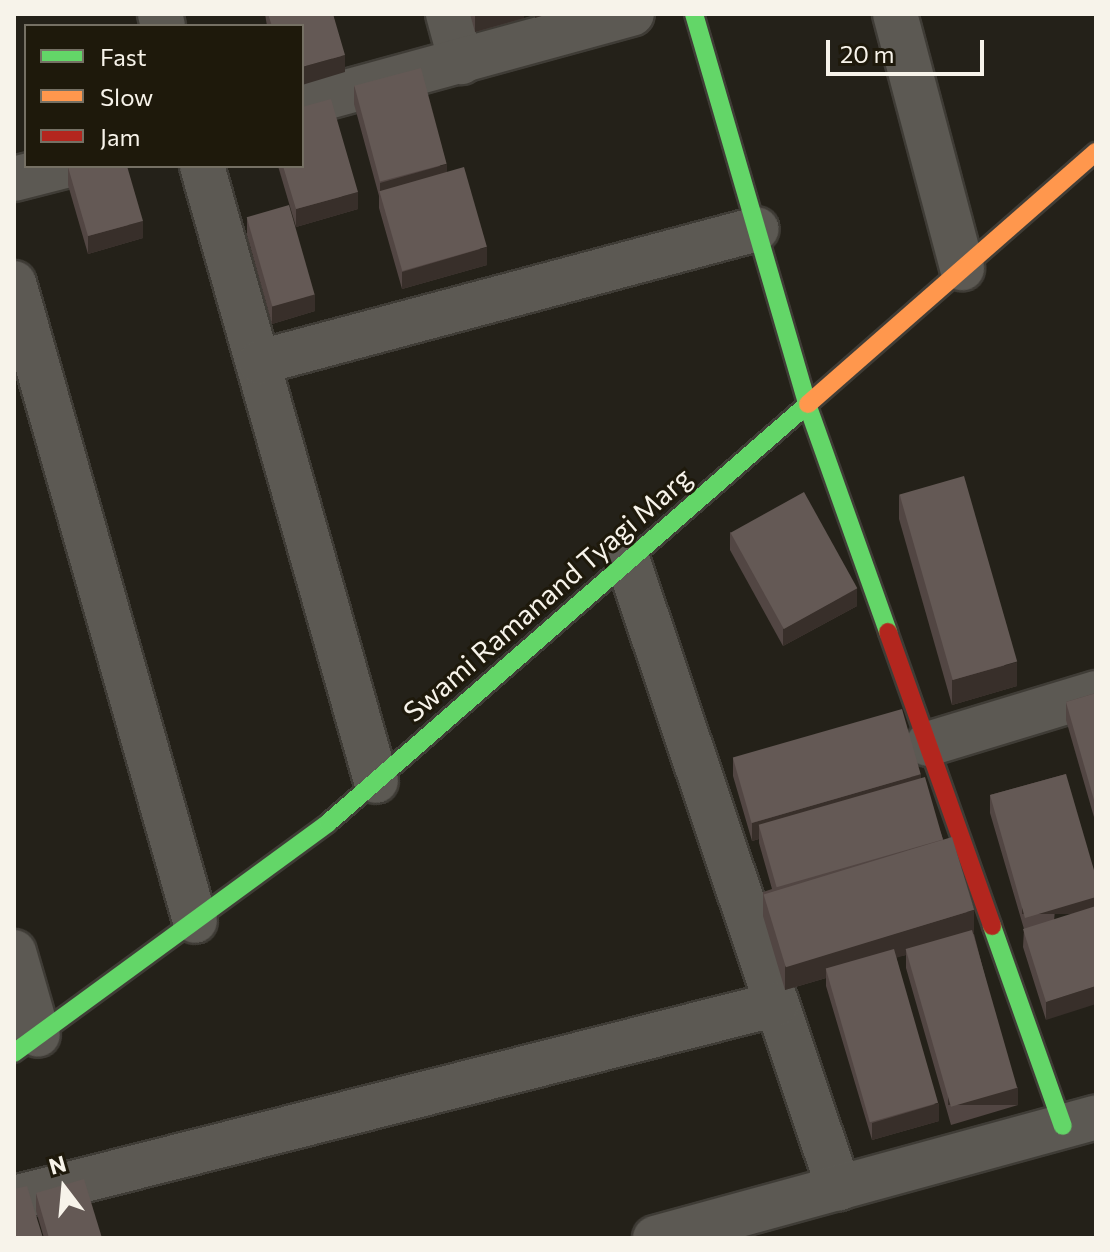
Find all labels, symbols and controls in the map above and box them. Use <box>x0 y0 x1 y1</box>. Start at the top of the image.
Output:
legend <box>24 24 304 168</box>
scale bar <box>830 24 988 74</box>
text: 20 m <box>840 39 894 68</box>
text: Fast <box>100 42 147 71</box>
text: Slow <box>100 82 153 111</box>
text: Jam <box>100 122 140 151</box>
street label: Swami Ramanand Tyagi Marg <box>396 460 698 728</box>
north arrow <box>24 1148 104 1228</box>
text: N <box>46 1149 69 1180</box>

